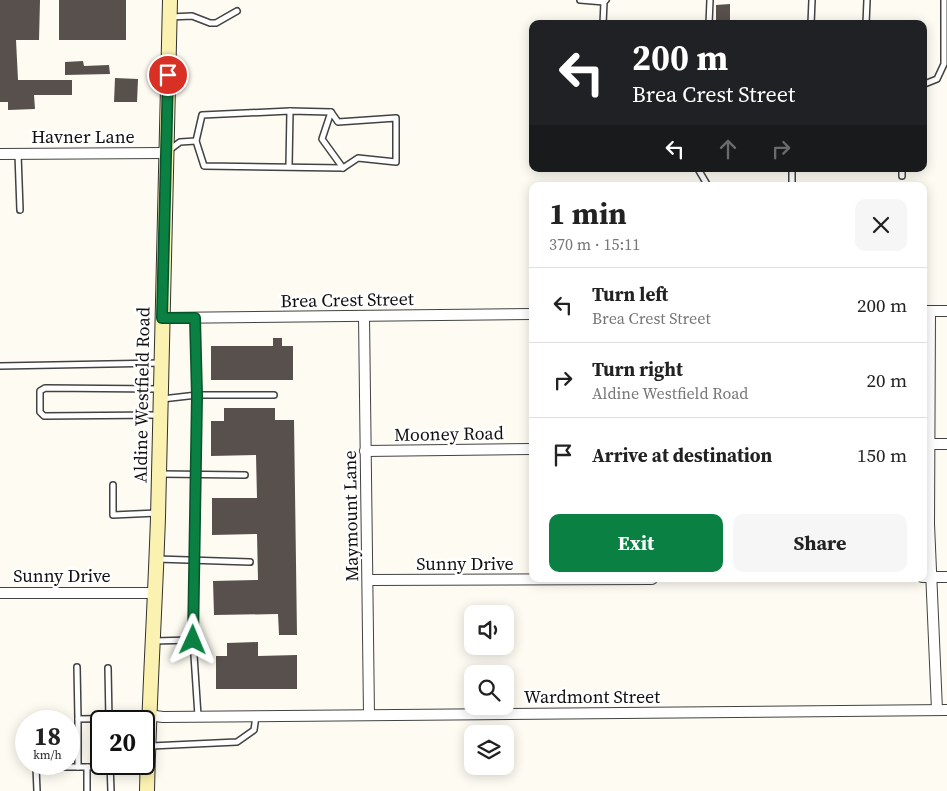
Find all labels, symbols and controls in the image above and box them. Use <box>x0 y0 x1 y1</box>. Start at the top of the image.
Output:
text: 200 m <box>632 34 728 82</box>
icon: left <box>549 40 614 105</box>
pin <box>147 54 189 96</box>
icon: arrive <box>154 61 182 89</box>
text: Brea Crest Street <box>632 79 795 109</box>
street label: Havner Lane <box>31 124 135 149</box>
icon: left <box>661 135 689 163</box>
icon: ahead <box>714 135 742 163</box>
icon: right <box>767 135 795 163</box>
text: 1 min <box>549 193 627 234</box>
button: close <box>855 199 907 251</box>
text: 370 m · 15:11 <box>549 233 640 255</box>
text: Turn left <box>592 281 668 307</box>
street label: Brea Crest Street <box>280 286 414 313</box>
icon: left <box>549 291 577 319</box>
text: 200 m <box>857 292 907 318</box>
street label: Aldine Westfield Road <box>127 307 156 483</box>
text: Brea Crest Street <box>592 307 711 329</box>
text: Turn right <box>592 356 683 382</box>
icon: right <box>549 366 577 394</box>
text: 20 m <box>866 367 907 393</box>
text: Aldine Westfield Road <box>592 382 748 404</box>
street label: Mooney Road <box>394 420 504 447</box>
icon: arrive <box>549 441 577 469</box>
text: Arrive at destination <box>592 442 772 468</box>
text: 150 m <box>857 442 907 468</box>
street label: Maymount Lane <box>337 450 364 582</box>
button: Exit <box>549 514 723 572</box>
button: Share <box>733 514 907 572</box>
street label: Sunny Drive <box>416 551 514 576</box>
street label: Sunny Drive <box>13 563 111 588</box>
map controls <box>464 605 514 775</box>
button: sound <box>464 605 514 655</box>
position arrow <box>166 613 218 665</box>
button: search <box>464 665 514 715</box>
street label: Wardmont Street <box>524 684 660 709</box>
speed limit sign: 20 <box>90 710 155 775</box>
text: 18 <box>34 719 61 753</box>
button: layers <box>464 725 514 775</box>
text: km/h <box>33 747 62 763</box>

